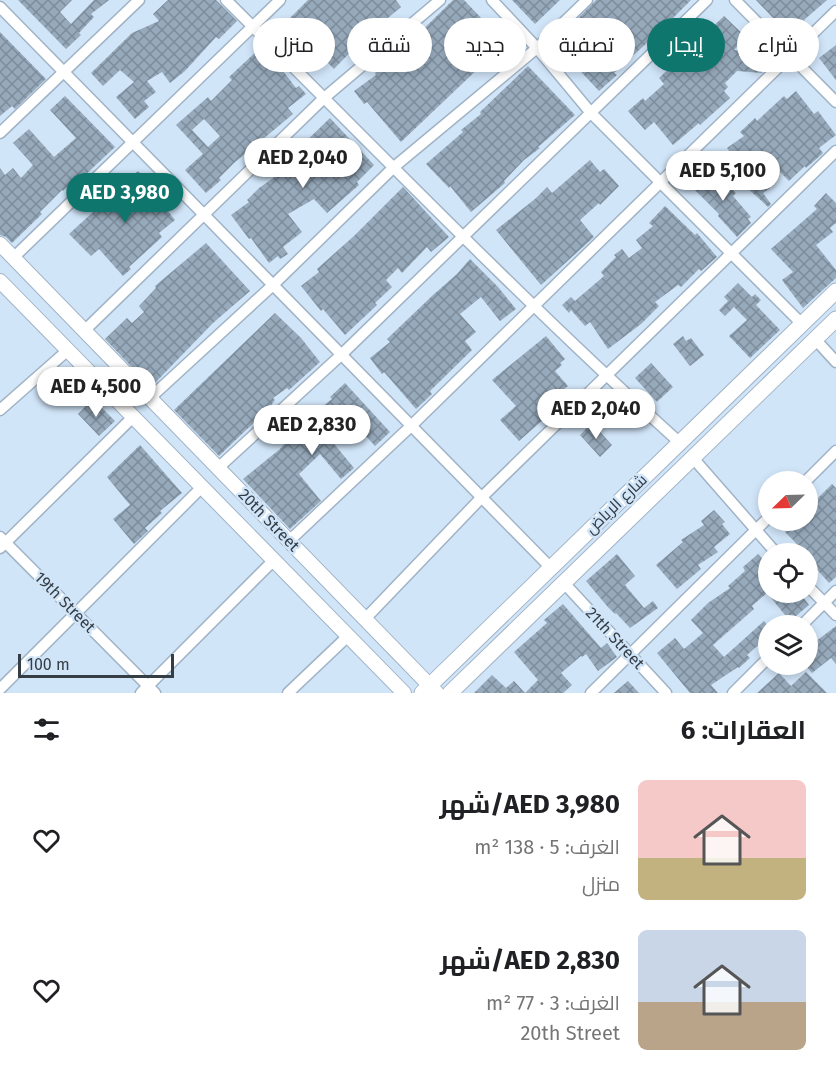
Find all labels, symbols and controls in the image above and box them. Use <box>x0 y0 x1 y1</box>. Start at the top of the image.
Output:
chip: منزل <box>253 18 335 72</box>
chip: شقة <box>347 18 432 72</box>
chip: جديد <box>444 18 526 72</box>
chip: تصفية <box>538 18 635 72</box>
chip: إيجار <box>647 18 725 72</box>
chip: شراء <box>737 18 819 72</box>
pin: AED 2,040 <box>234 138 372 189</box>
text: AED 2,040 <box>258 145 348 169</box>
pin: AED 5,100 <box>654 151 792 202</box>
text: AED 5,100 <box>680 158 766 182</box>
pin: AED 3,980 <box>56 173 194 224</box>
text: AED 3,980 <box>80 180 170 204</box>
pin: AED 4,500 <box>27 367 165 418</box>
text: AED 4,500 <box>51 374 141 398</box>
pin: AED 2,040 <box>527 389 665 440</box>
text: AED 2,040 <box>551 396 641 420</box>
pin: AED 2,830 <box>243 405 381 456</box>
text: AED 2,830 <box>268 412 356 436</box>
street label: شارع الرياض <box>581 470 652 539</box>
north arrow <box>758 471 818 531</box>
map controls <box>758 471 818 675</box>
street label: 20th Street <box>234 485 304 555</box>
button: locate <box>758 543 818 603</box>
street label: 19th Street <box>31 568 99 636</box>
street label: 21th Street <box>582 603 648 673</box>
button: layers <box>758 615 818 675</box>
scale bar <box>18 651 174 678</box>
text: 100 m <box>27 655 70 674</box>
icon: filters <box>30 713 63 746</box>
text: العقارات: 6 <box>681 715 806 746</box>
text: AED 3,980/شهر <box>439 789 620 820</box>
icon: home <box>686 804 758 876</box>
icon: heart <box>30 824 63 857</box>
text: الغرف: 5 · 138 m² <box>474 835 620 859</box>
text: منزل <box>582 872 620 896</box>
text: AED 2,830/شهر <box>440 945 620 976</box>
icon: home <box>686 954 758 1026</box>
icon: heart <box>30 974 63 1007</box>
text: الغرف: 3 · 77 m² <box>486 991 620 1015</box>
text: 20th Street <box>520 1021 620 1045</box>

